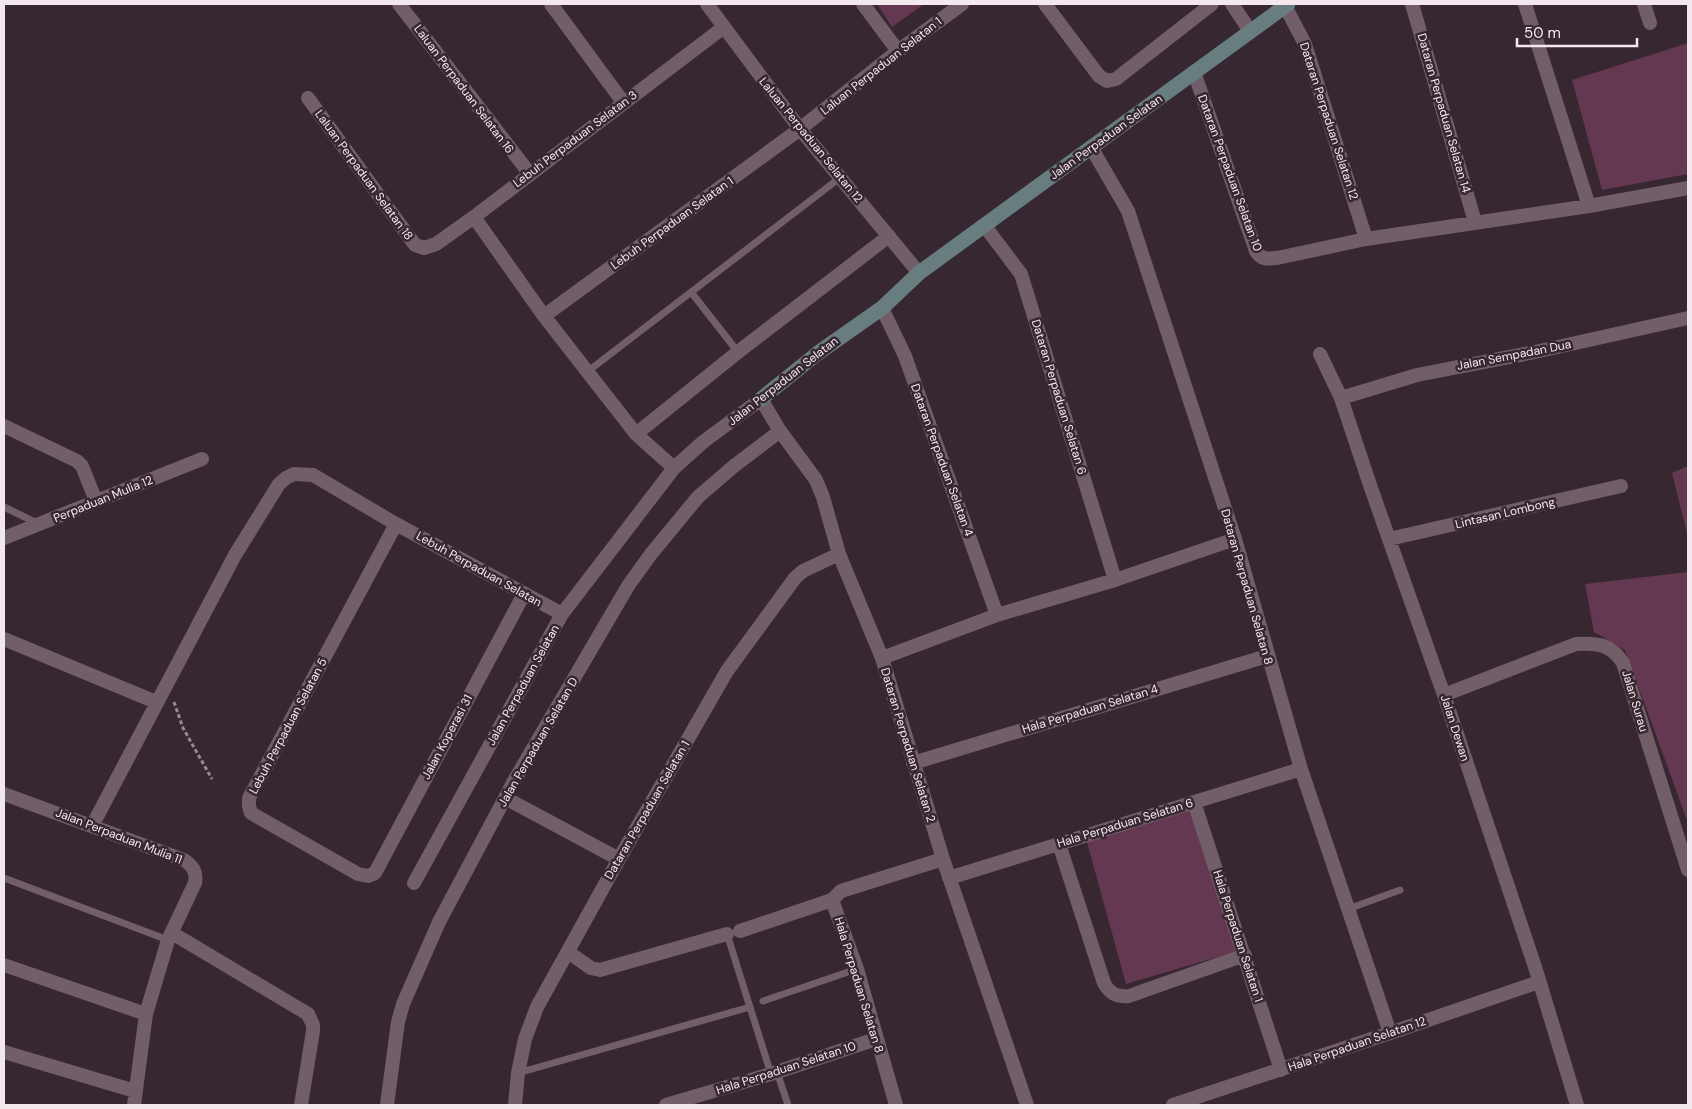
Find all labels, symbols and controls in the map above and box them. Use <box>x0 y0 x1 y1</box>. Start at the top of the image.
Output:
street label: Laluan Perpaduan Selatan 1 <box>817 14 945 118</box>
scale bar <box>1517 15 1637 47</box>
street label: Laluan Perpaduan Selatan 16 <box>410 21 518 157</box>
text: 50 m <box>1524 23 1561 43</box>
street label: Dataran Perpaduan Selatan 14 <box>1414 32 1474 194</box>
street label: Dataran Perpaduan Selatan 12 <box>1296 40 1362 202</box>
street label: Laluan Perpaduan Selatan 12 <box>755 74 867 206</box>
street label: Lebuh Perpaduan Selatan 3 <box>510 87 640 191</box>
street label: Jalan Perpaduan Selatan <box>1046 91 1166 183</box>
street label: Dataran Perpaduan Selatan 10 <box>1194 92 1266 254</box>
street label: Laluan Perpaduan Selatan 18 <box>311 107 417 243</box>
street label: Lebuh Perpaduan Selatan 1 <box>607 173 737 273</box>
street label: Dataran Perpaduan Selatan 6 <box>1028 317 1090 477</box>
street label: Jalan Perpaduan Selatan <box>725 333 841 429</box>
street label: Jalan Sempadan Dua <box>1455 336 1573 374</box>
street label: Dataran Perpaduan Selatan 4 <box>907 382 977 538</box>
street label: Perpaduan Mulia 12 <box>51 472 155 526</box>
street label: Lintasan Lombong <box>1453 494 1557 532</box>
street label: Dataran Perpaduan Selatan 8 <box>1217 507 1277 667</box>
street label: Lebuh Perpaduan Selatan <box>413 528 545 610</box>
street label: Jalan Perpaduan Selatan <box>483 622 563 748</box>
street label: Lebuh Perpaduan Selatan 5 <box>245 655 331 797</box>
street label: Dataran Perpaduan Selatan 2 <box>877 666 939 824</box>
street label: Jalan Surau <box>1618 668 1652 734</box>
street label: Jalan Perpaduan Selatan D <box>494 674 582 810</box>
street label: Hala Perpaduan Selatan 4 <box>1020 681 1160 737</box>
street label: Jalan Koperasi 31 <box>418 692 476 782</box>
street label: Jalan Dewan <box>1437 693 1473 763</box>
street label: Dataran Perpaduan Selatan 1 <box>601 738 693 882</box>
street label: Hala Perpaduan Selatan 6 <box>1055 795 1195 851</box>
street label: Jalan Perpaduan Mulia 11 <box>53 804 185 868</box>
street label: Hala Perpaduan Selatan 1 <box>1209 868 1267 1004</box>
street label: Hala Perpaduan Selatan 8 <box>831 915 887 1055</box>
street label: Hala Perpaduan Selatan 12 <box>1286 1013 1428 1075</box>
street label: Hala Perpaduan Selatan 10 <box>714 1038 858 1098</box>

